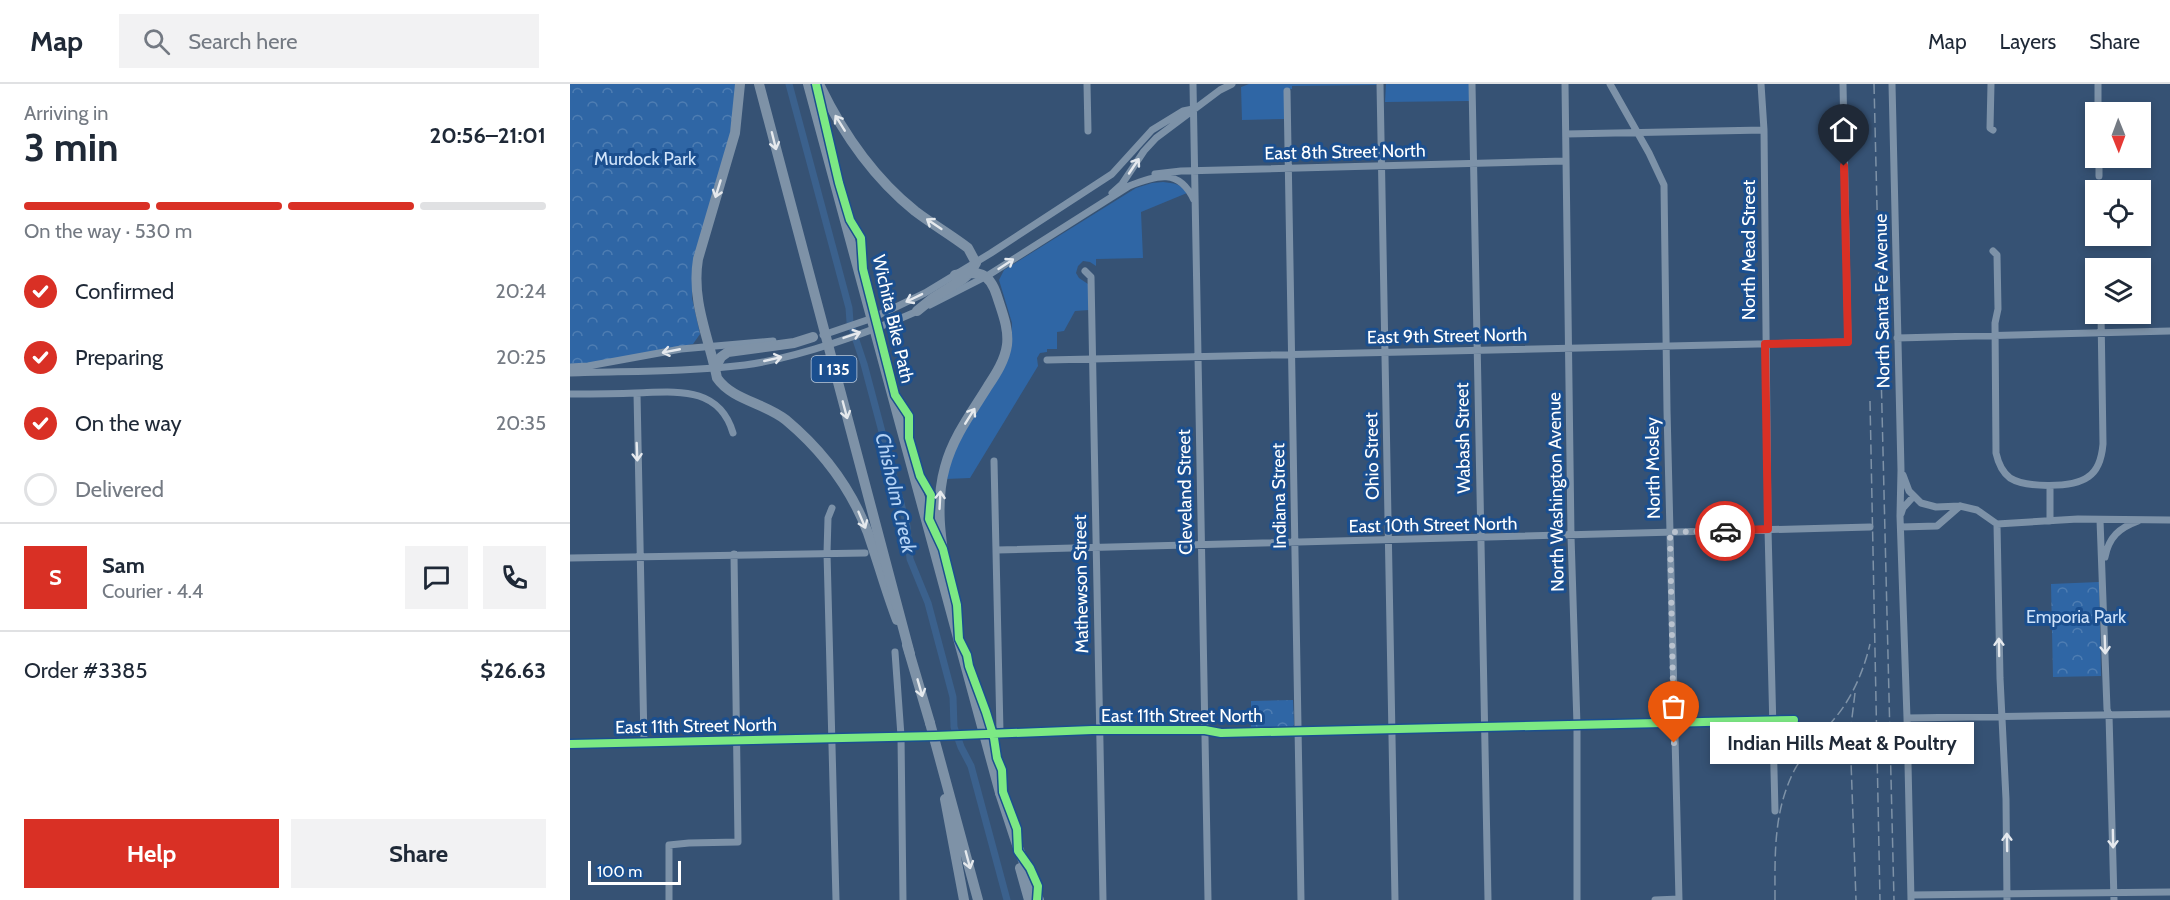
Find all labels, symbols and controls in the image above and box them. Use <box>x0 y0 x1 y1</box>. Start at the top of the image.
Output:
search box <box>119 14 539 68</box>
text: Map <box>30 24 83 58</box>
icon: search <box>140 25 173 58</box>
text: Search here <box>188 28 297 55</box>
text: Map <box>1928 29 1967 54</box>
text: Layers <box>2000 29 2056 54</box>
text: Share <box>2089 29 2140 54</box>
text: Arriving in <box>24 101 108 125</box>
north arrow <box>2085 102 2151 168</box>
map controls <box>2085 102 2151 324</box>
pin <box>1818 104 1869 166</box>
icon: home <box>1827 113 1860 146</box>
one-way arrow <box>833 115 845 132</box>
text: 20:56–21:01 <box>430 122 546 149</box>
text: 3 min <box>24 123 119 171</box>
one-way arrow <box>768 131 780 150</box>
street label: East 8th Street North <box>1264 140 1426 164</box>
park label: Murdock Park <box>594 148 697 170</box>
one-way arrow <box>1128 158 1140 175</box>
one-way arrow <box>712 179 723 198</box>
street label: North Mead Street <box>1738 180 1760 320</box>
button: locate <box>2085 180 2151 246</box>
street label: North Santa Fe Avenue <box>1869 213 1895 389</box>
one-way arrow <box>926 218 943 230</box>
text: On the way · 530 m <box>24 219 192 243</box>
street label: Wichita Bike Path <box>868 253 918 385</box>
one-way arrow <box>997 257 1014 270</box>
button: layers <box>2085 258 2151 324</box>
icon: check <box>24 275 57 308</box>
text: Confirmed <box>75 278 174 305</box>
text: 20:24 <box>495 279 546 303</box>
one-way arrow <box>905 293 923 305</box>
street label: East 9th Street North <box>1367 324 1527 348</box>
one-way arrow <box>842 329 861 340</box>
icon: check <box>24 341 57 374</box>
text: Preparing <box>75 344 163 371</box>
text: 20:25 <box>496 345 546 369</box>
one-way arrow <box>661 346 681 357</box>
one-way arrow <box>762 353 782 364</box>
road number: I 135 <box>812 356 856 382</box>
street label: Wabash Street <box>1451 382 1475 494</box>
street label: North Washington Avenue <box>1543 392 1569 592</box>
one-way arrow <box>840 401 851 420</box>
icon: check <box>24 407 57 440</box>
one-way arrow <box>963 407 976 424</box>
text: On the way <box>75 410 182 437</box>
text: 20:35 <box>496 411 546 435</box>
street label: Ohio Street <box>1360 412 1384 500</box>
street label: North Mosley <box>1641 417 1665 519</box>
street label: Cleveland Street <box>1173 429 1197 555</box>
water label: Chisholm Creek <box>870 430 922 557</box>
one-way arrow <box>631 441 643 461</box>
street label: Indiana Street <box>1267 443 1291 549</box>
text: Delivered <box>75 476 164 503</box>
one-way arrow <box>934 491 945 511</box>
courier <box>1695 501 1755 561</box>
one-way arrow <box>857 511 868 529</box>
street label: East 10th Street North <box>1349 513 1517 537</box>
street label: Mathewson Street <box>1069 514 1093 654</box>
icon: car <box>1709 515 1742 548</box>
button: chat <box>405 546 468 609</box>
button: phone <box>483 546 546 609</box>
text: Sam <box>102 552 145 579</box>
text: S <box>49 564 62 591</box>
text: Courier · 4.4 <box>102 579 203 603</box>
park label: Emporia Park <box>2026 606 2127 628</box>
one-way arrow <box>2099 634 2111 654</box>
one-way arrow <box>1993 637 2005 657</box>
text: Order #3385 <box>24 657 147 684</box>
text: $26.63 <box>480 657 546 684</box>
one-way arrow <box>915 678 926 697</box>
pin <box>1648 681 1699 743</box>
icon: bag <box>1657 690 1690 723</box>
street label: East 11th Street North <box>1101 705 1263 727</box>
street label: East 11th Street North <box>615 714 777 738</box>
callout: Indian Hills Meat & Poultry <box>1710 722 1974 764</box>
text: Indian Hills Meat & Poultry <box>1727 731 1957 755</box>
button: Help <box>24 819 279 888</box>
button: Share <box>291 819 546 888</box>
one-way arrow <box>2107 829 2119 849</box>
one-way arrow <box>2001 832 2012 852</box>
one-way arrow <box>963 850 974 869</box>
scale bar <box>588 858 681 886</box>
text: 100 m <box>597 862 642 881</box>

